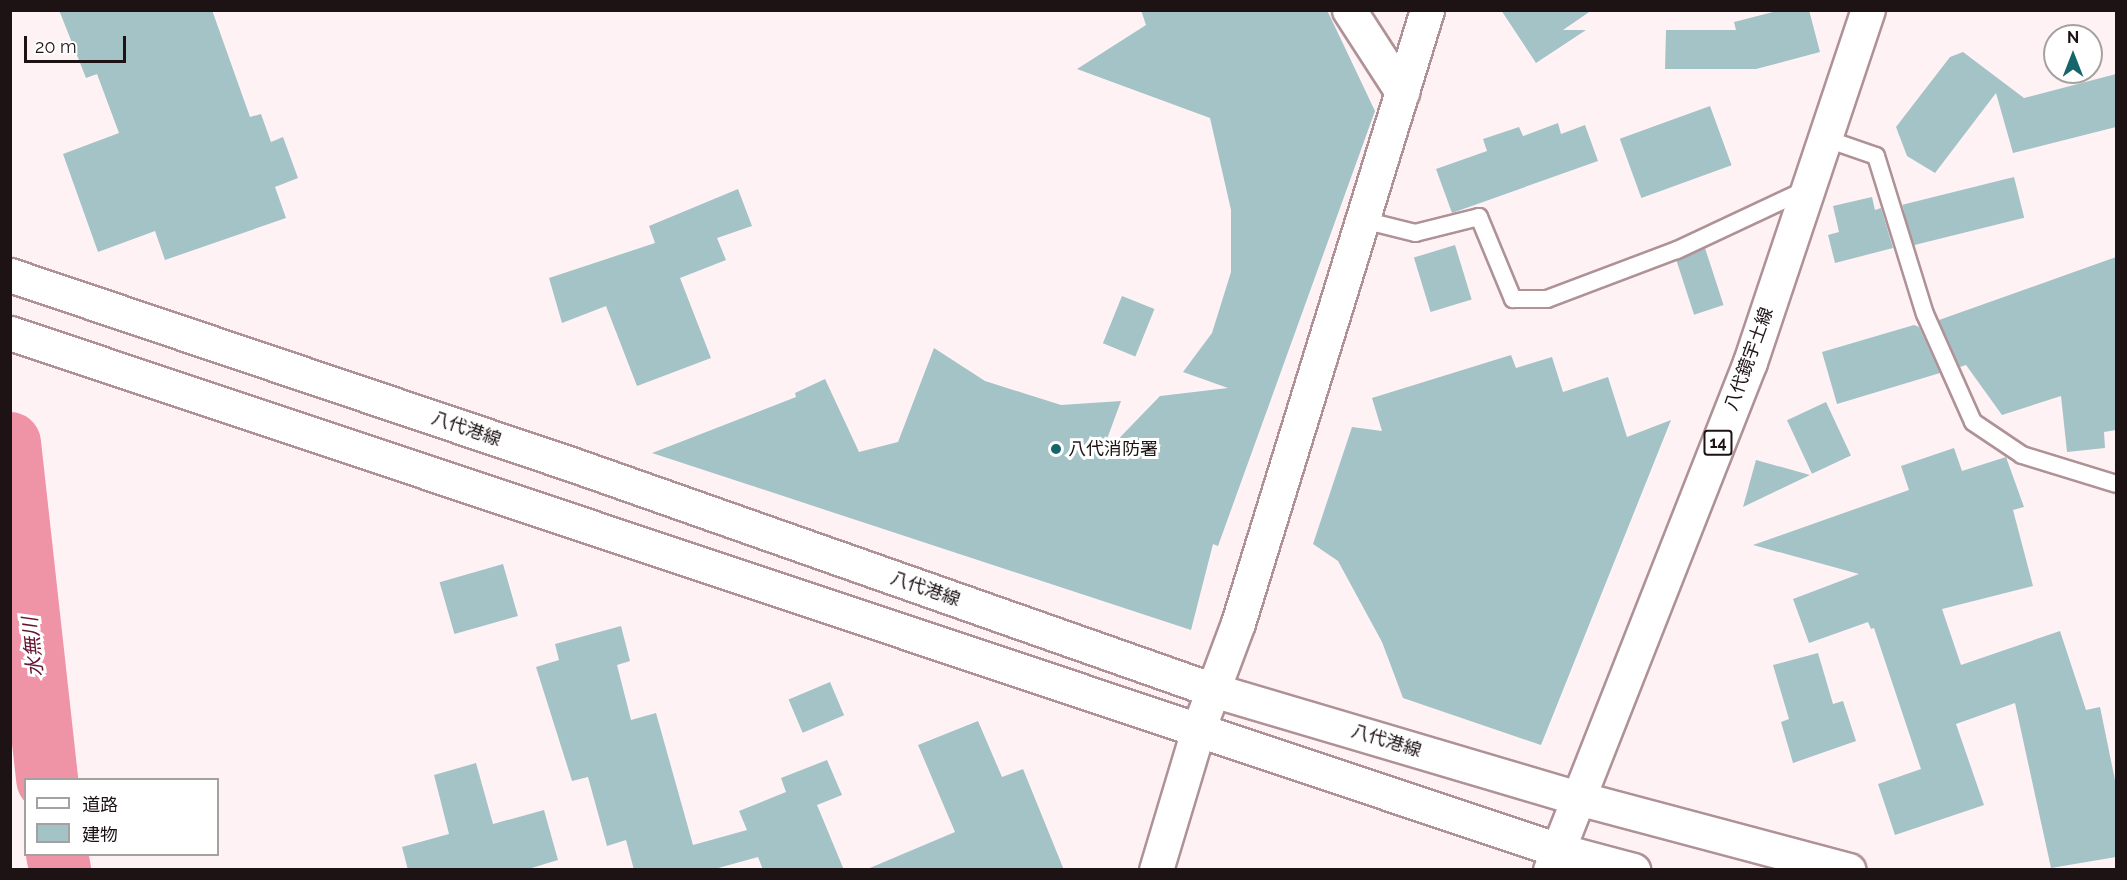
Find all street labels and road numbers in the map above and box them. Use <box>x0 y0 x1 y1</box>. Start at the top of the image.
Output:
street label: 八代鏡宇土線 <box>1720 305 1778 413</box>
street label: 八代港線 <box>428 407 504 451</box>
road number: 14 <box>1703 430 1733 456</box>
street label: 八代港線 <box>887 567 963 611</box>
street label: 八代港線 <box>1348 720 1424 762</box>

